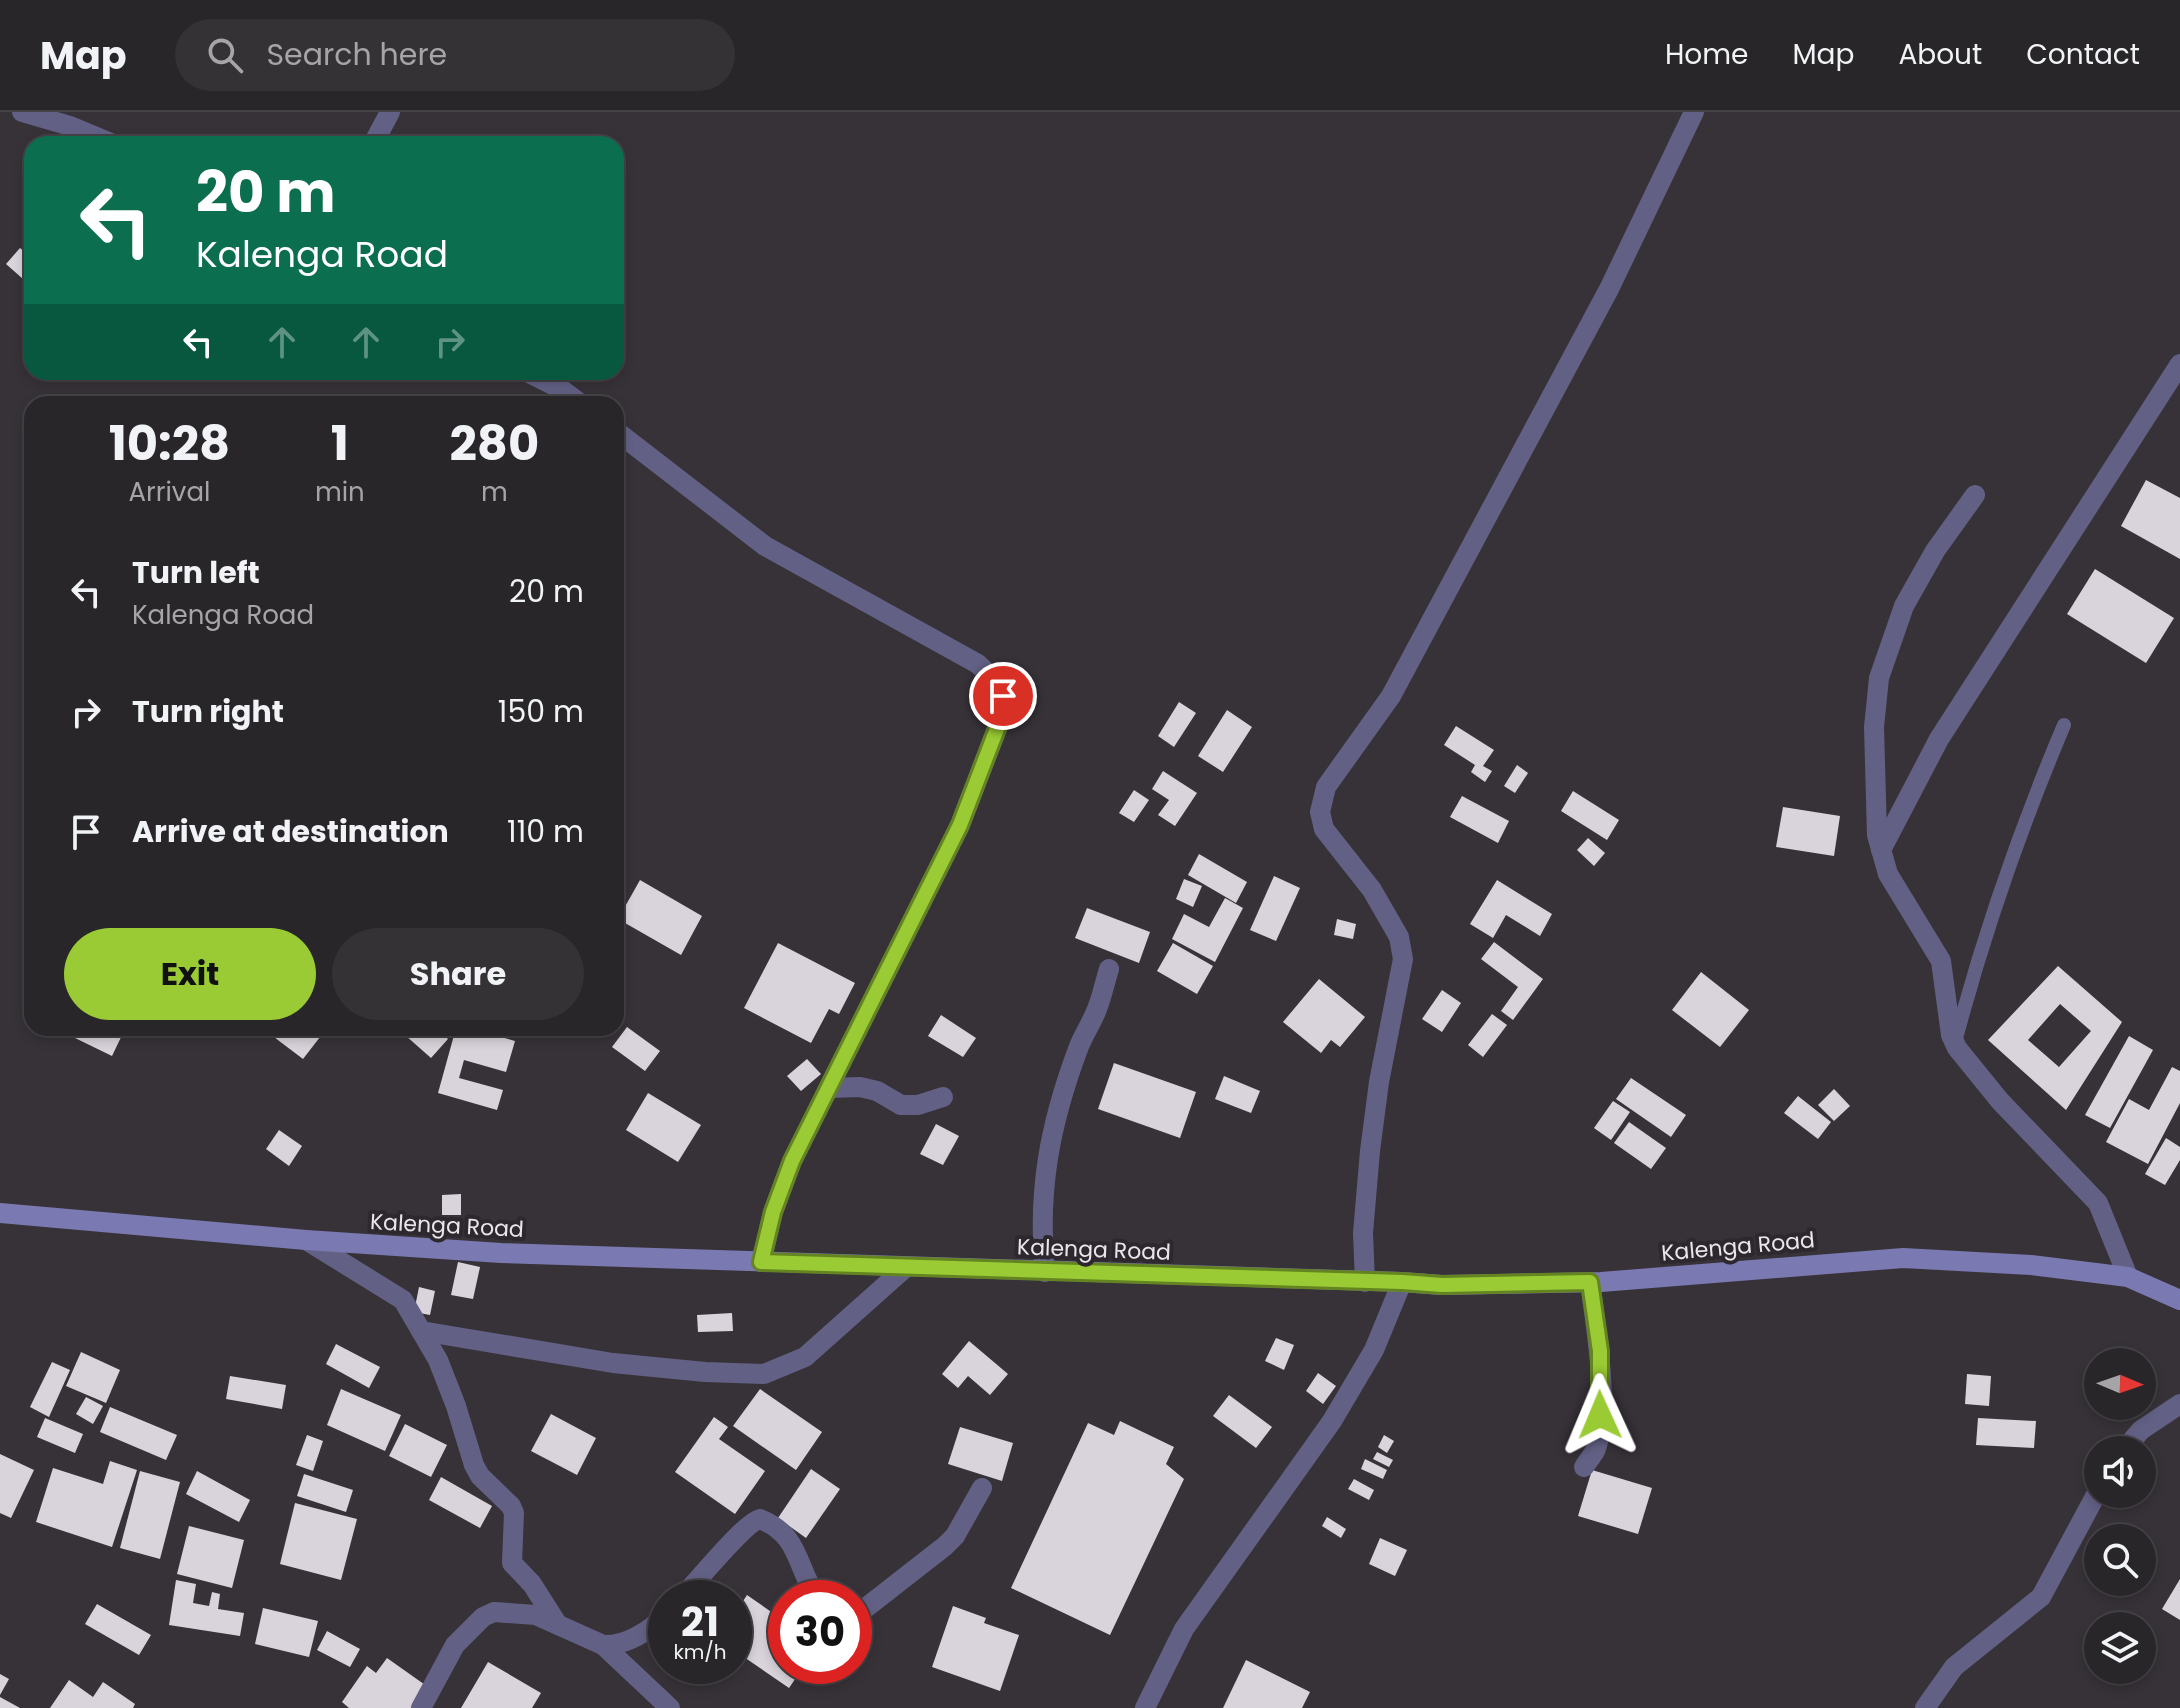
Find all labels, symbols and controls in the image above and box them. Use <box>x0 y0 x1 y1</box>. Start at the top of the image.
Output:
search box <box>175 19 735 91</box>
text: Map <box>40 29 127 82</box>
icon: search <box>203 33 247 77</box>
text: Search here <box>267 33 447 76</box>
text: Home <box>1665 35 1748 74</box>
text: Map <box>1792 35 1854 74</box>
text: About <box>1898 35 1982 74</box>
text: Contact <box>2026 35 2140 74</box>
text: 20 m <box>196 153 336 232</box>
icon: left <box>64 168 168 272</box>
text: Kalenga Road <box>196 229 448 280</box>
icon: left <box>176 320 220 364</box>
icon: ahead <box>260 320 304 364</box>
icon: ahead <box>344 320 388 364</box>
icon: right <box>428 320 472 364</box>
text: 10:28 <box>109 410 230 477</box>
text: 1 <box>331 410 349 477</box>
text: 280 <box>449 410 539 477</box>
text: Arrival <box>129 474 210 510</box>
text: min <box>315 474 365 510</box>
text: m <box>481 474 508 510</box>
text: Turn left <box>132 551 260 594</box>
icon: left <box>64 570 108 614</box>
text: 20 m <box>509 570 584 613</box>
text: Kalenga Road <box>132 597 314 633</box>
pin <box>969 662 1037 730</box>
icon: arrive <box>981 674 1025 718</box>
icon: right <box>64 690 108 734</box>
text: Turn right <box>132 690 284 733</box>
text: 150 m <box>498 690 584 733</box>
icon: arrive <box>64 810 108 854</box>
text: Arrive at destination <box>132 810 449 853</box>
text: 110 m <box>507 810 584 853</box>
button: Exit <box>64 928 316 1020</box>
button: Share <box>332 928 584 1020</box>
street label: Kalenga Road <box>369 1206 525 1245</box>
street label: Kalenga Road <box>1660 1224 1816 1269</box>
street label: Kalenga Road <box>1016 1231 1171 1268</box>
north arrow <box>2084 1348 2156 1420</box>
map controls <box>2084 1348 2156 1684</box>
position arrow <box>1558 1373 1642 1457</box>
button: sound <box>2084 1436 2156 1508</box>
button: search <box>2084 1524 2156 1596</box>
speed limit sign: 30 <box>768 1580 872 1684</box>
text: 21 <box>681 1594 719 1650</box>
button: layers <box>2084 1612 2156 1684</box>
text: km/h <box>673 1638 727 1666</box>

